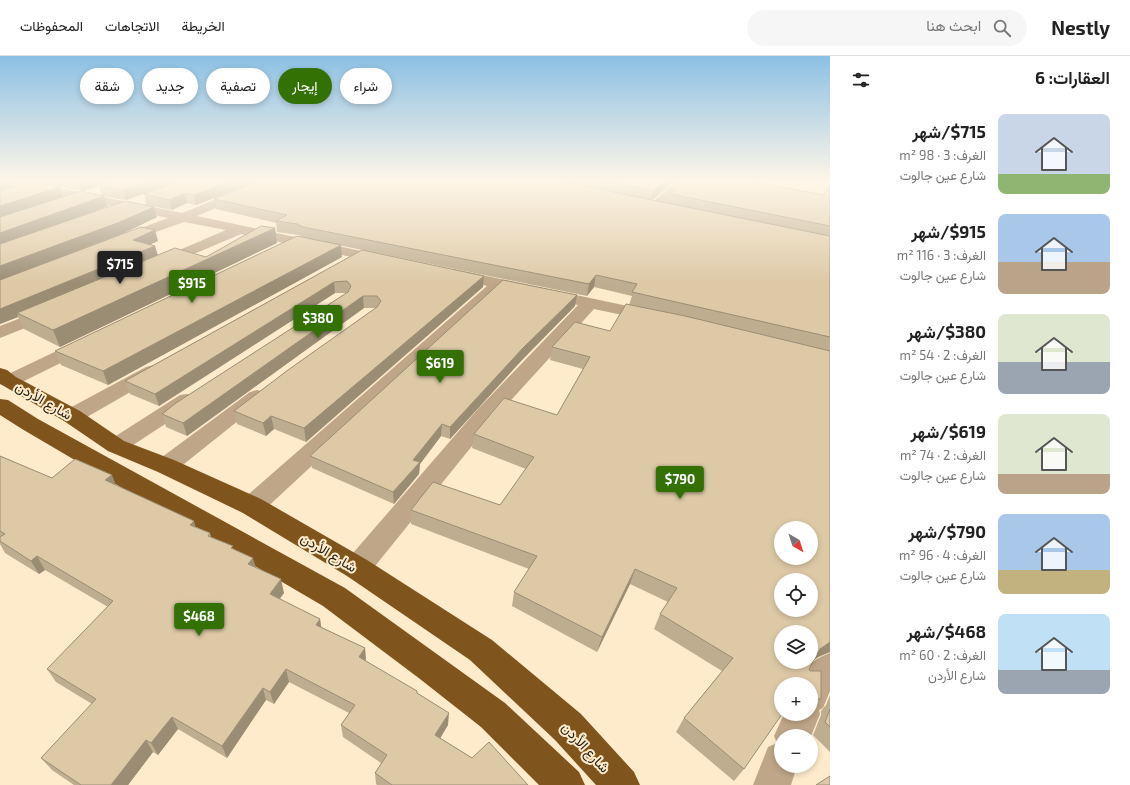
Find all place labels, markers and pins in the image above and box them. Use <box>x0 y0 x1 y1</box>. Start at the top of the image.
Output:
pin: $715 <box>96 251 144 285</box>
pin: $915 <box>168 270 216 304</box>
pin: $380 <box>294 305 342 339</box>
pin: $619 <box>416 350 464 384</box>
pin: $790 <box>656 466 704 500</box>
pin: $468 <box>175 603 223 637</box>

